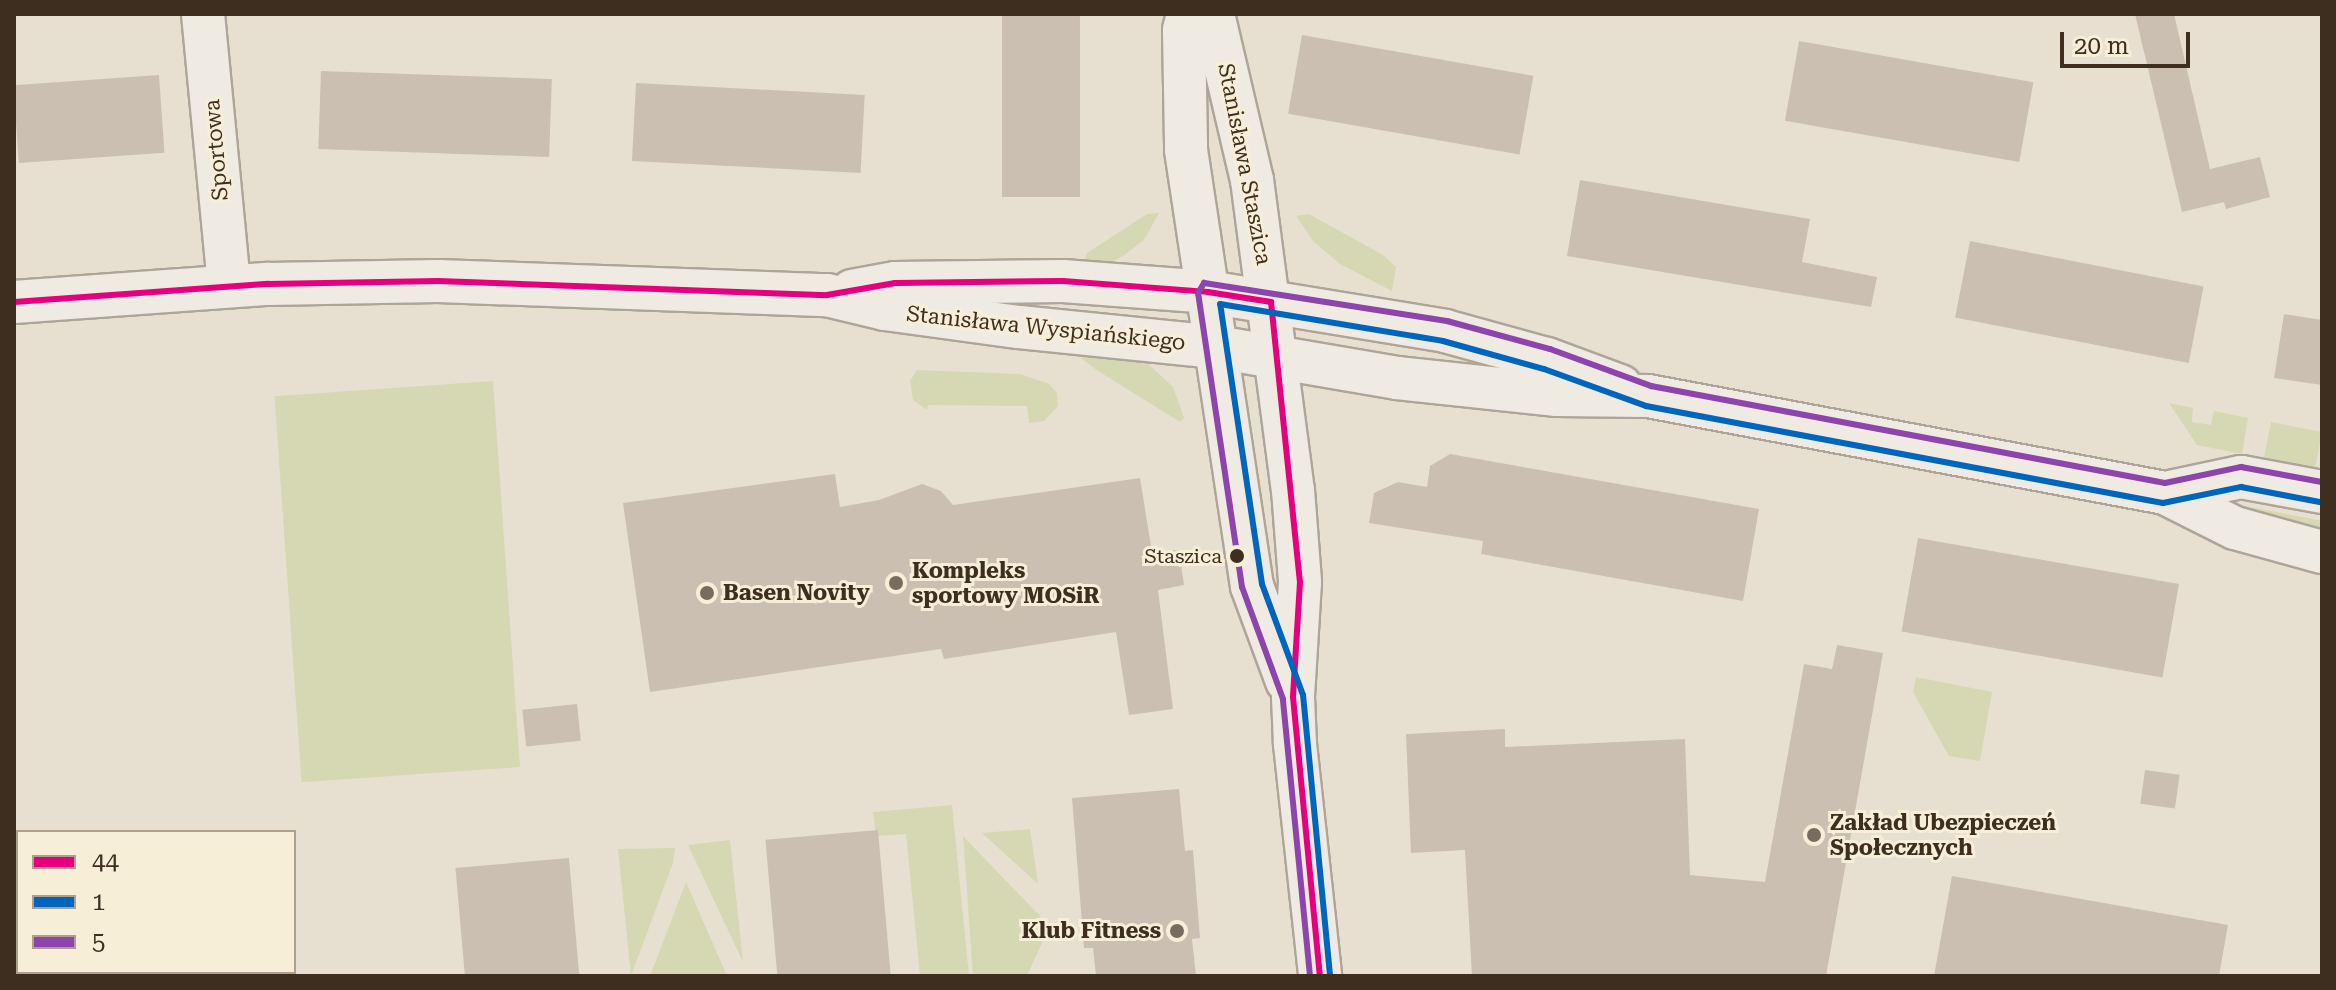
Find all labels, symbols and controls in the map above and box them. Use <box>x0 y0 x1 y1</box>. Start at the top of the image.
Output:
scale bar <box>2064 16 2194 66</box>
text: 20 m <box>2074 32 2129 60</box>
street label: Stanisława Staszica <box>1213 61 1277 267</box>
street label: Sportowa <box>198 98 234 202</box>
street label: Stanisława Wyspiańskiego <box>905 300 1187 356</box>
place label: Staszica <box>1144 544 1222 568</box>
marker: Staszica <box>1229 548 1245 564</box>
place label: Kompleks sportowy MOSiR <box>912 557 1100 608</box>
marker: Kompleks sportowy MOSiR <box>887 574 905 592</box>
place label: Basen Novity <box>723 580 870 606</box>
marker: Basen Novity <box>698 584 716 602</box>
place label: Zakład Ubezpieczeń Społecznych <box>1830 809 2056 860</box>
marker: Zakład Ubezpieczeń Społecznych <box>1805 826 1823 844</box>
legend <box>16 830 296 974</box>
text: 44 <box>92 848 119 876</box>
text: 1 <box>92 888 105 916</box>
place label: Klub Fitness <box>1021 918 1161 944</box>
marker: Klub Fitness <box>1168 922 1186 940</box>
text: 5 <box>92 928 105 956</box>

